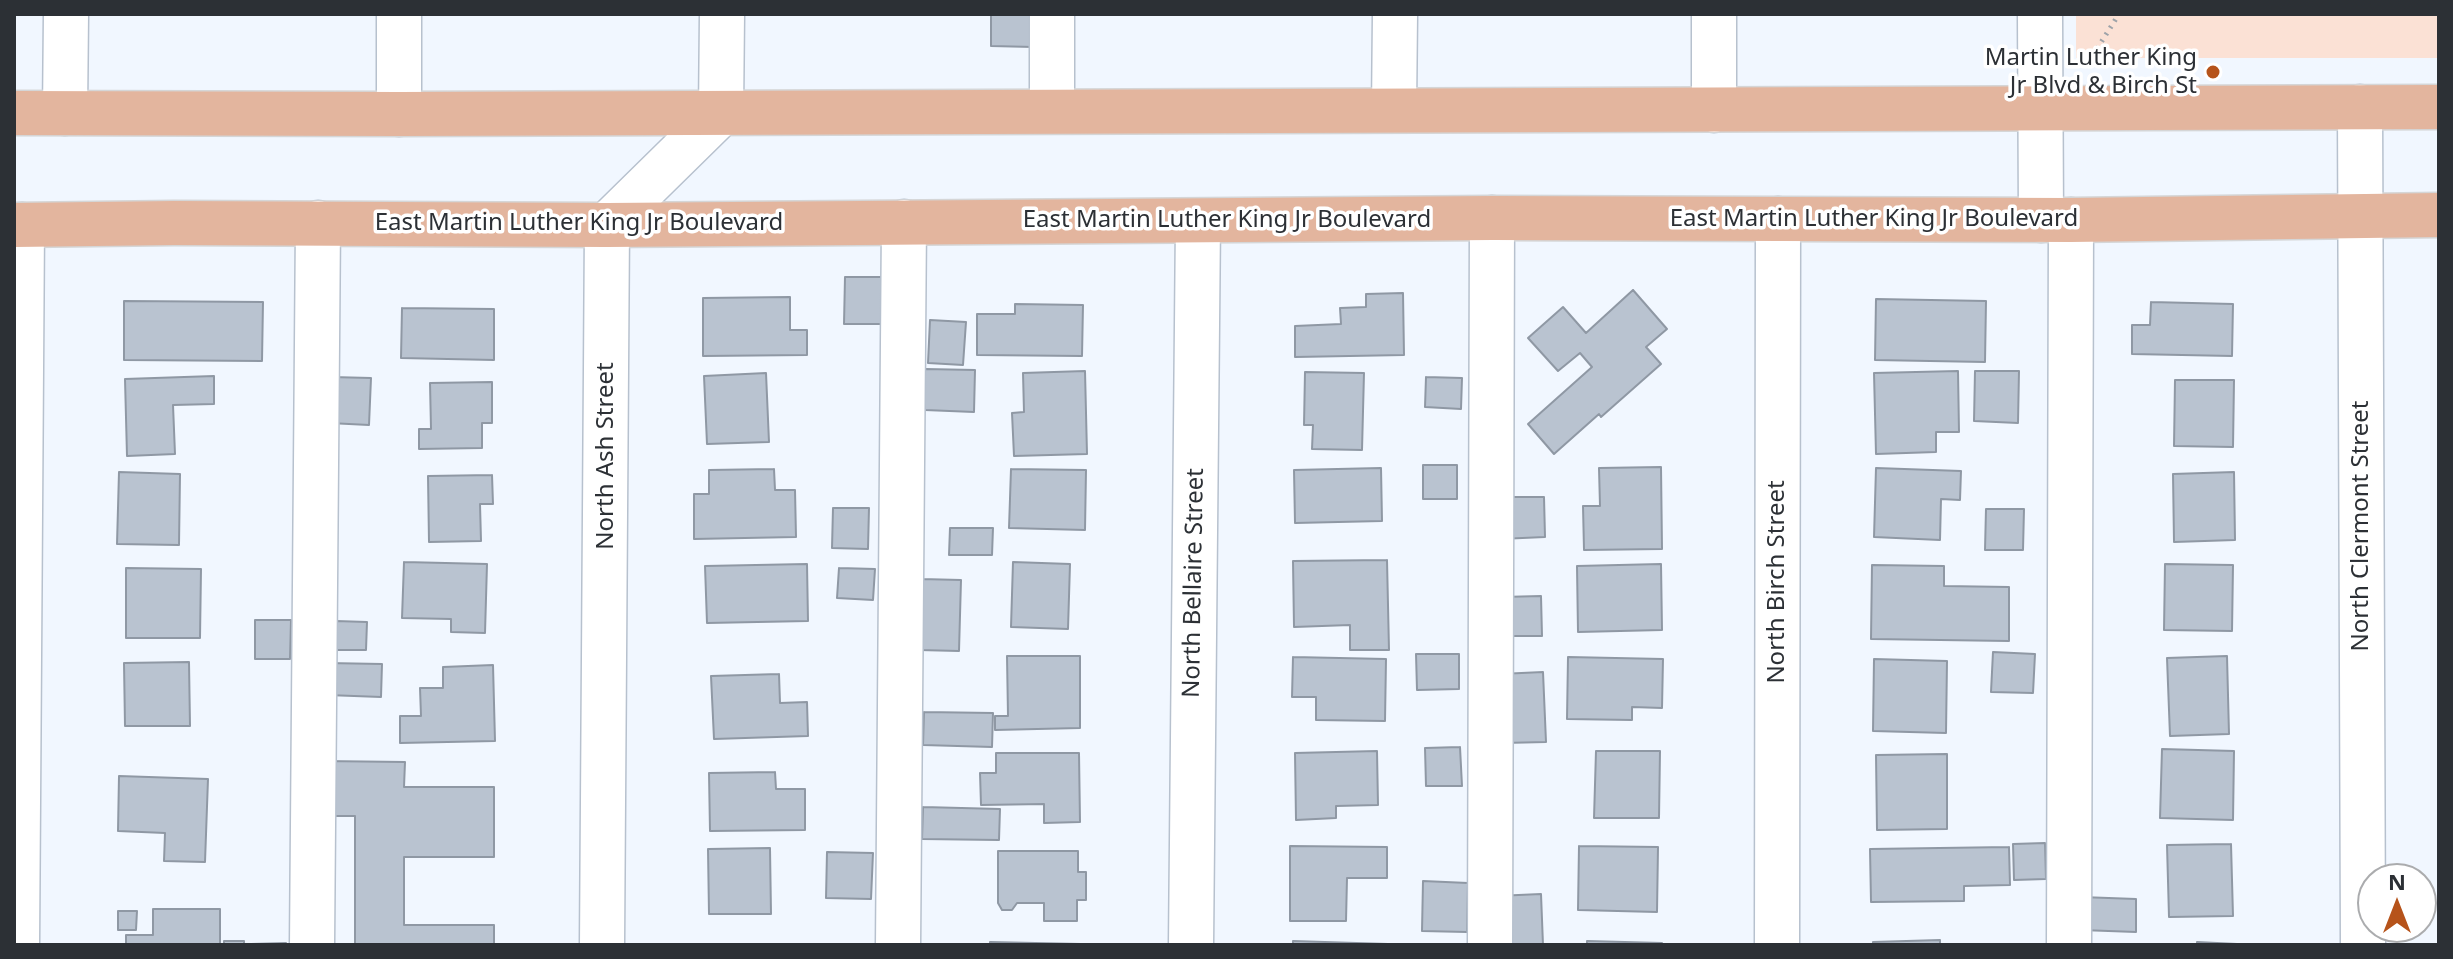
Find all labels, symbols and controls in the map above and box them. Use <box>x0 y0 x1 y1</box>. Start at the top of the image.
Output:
place label: Martin Luther King Jr Blvd & Birch St <box>1985 44 2197 100</box>
marker: Martin Luther King Jr Blvd & Birch St <box>2204 63 2222 81</box>
street label: East Martin Luther King Jr Boulevard <box>1670 205 2078 233</box>
street label: East Martin Luther King Jr Boulevard <box>1023 206 1431 234</box>
street label: East Martin Luther King Jr Boulevard <box>375 209 783 237</box>
street label: North Ash Street <box>592 362 620 550</box>
street label: North Clermont Street <box>2347 401 2375 651</box>
street label: North Bellaire Street <box>1178 468 1210 698</box>
street label: North Birch Street <box>1763 480 1791 684</box>
north arrow <box>2357 863 2437 943</box>
text: N <box>2388 866 2406 896</box>

